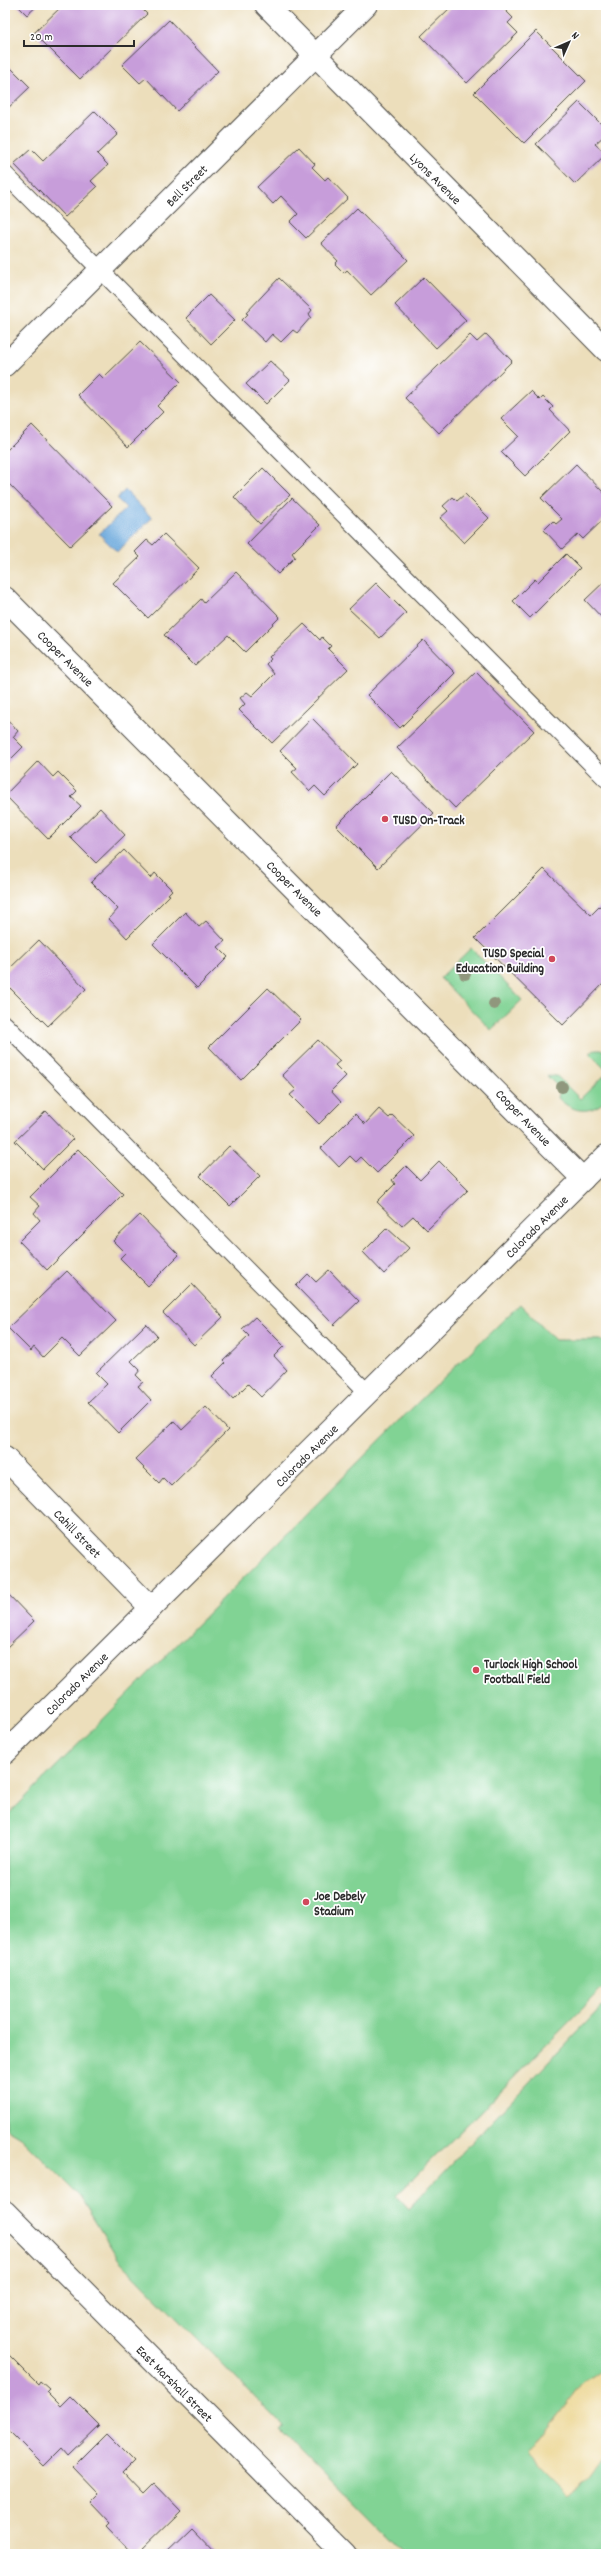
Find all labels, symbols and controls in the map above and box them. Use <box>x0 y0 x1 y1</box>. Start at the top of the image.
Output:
scale bar <box>24 22 134 48</box>
north arrow <box>549 22 589 62</box>
text: 20 m <box>30 29 53 46</box>
text: N <box>567 29 583 44</box>
street label: Lyons Avenue <box>404 150 465 210</box>
street label: Bell Street <box>162 161 213 212</box>
street label: Cooper Avenue <box>32 627 97 693</box>
place label: TUSD On-Track <box>393 812 465 831</box>
marker: TUSD On-Track <box>380 814 390 824</box>
street label: Cooper Avenue <box>261 857 326 923</box>
place label: TUSD Special Education Building <box>456 945 545 979</box>
marker: TUSD Special Education Building <box>547 954 557 964</box>
street label: Cooper Avenue <box>490 1086 555 1152</box>
street label: Colorado Avenue <box>502 1192 574 1264</box>
street label: Colorado Avenue <box>272 1421 344 1493</box>
street label: Cahill Street <box>48 1506 105 1564</box>
street label: Colorado Avenue <box>42 1649 114 1721</box>
place label: Turlock High School Football Field <box>484 1656 578 1690</box>
marker: Turlock High School Football Field <box>471 1665 481 1675</box>
place label: Joe Debely Stadium <box>314 1888 366 1922</box>
marker: Joe Debely Stadium <box>301 1897 311 1907</box>
street label: East Marshall Street <box>130 2342 216 2428</box>

